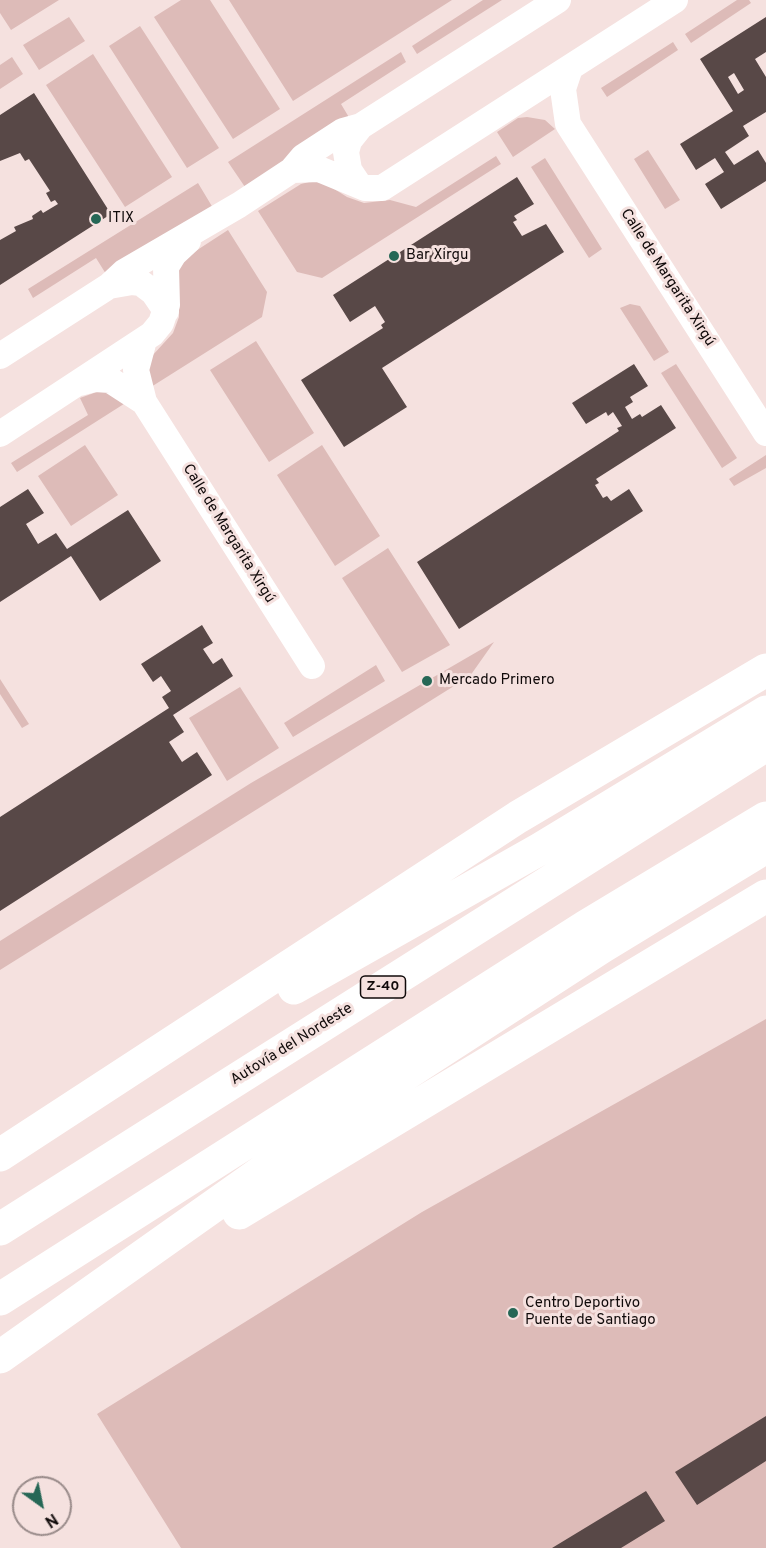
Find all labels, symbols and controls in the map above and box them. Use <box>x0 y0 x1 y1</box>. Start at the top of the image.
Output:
street label: Calle de Margarita Xirgú <box>616 206 718 350</box>
place label: ITIX <box>108 210 134 228</box>
marker: ITIX <box>89 212 103 226</box>
place label: Bar Xirgu <box>406 247 468 265</box>
marker: Bar Xirgu <box>387 249 401 263</box>
street label: Calle de Margarita Xirgú <box>178 461 278 607</box>
place label: Mercado Primero <box>439 672 555 690</box>
marker: Mercado Primero <box>420 674 434 688</box>
road number: Z-40 <box>360 976 406 998</box>
street label: Autovía del Nordeste <box>228 1000 356 1090</box>
place label: Centro Deportivo Puente de Santiago <box>525 1295 655 1330</box>
marker: Centro Deportivo Puente de Santiago <box>506 1306 520 1320</box>
north arrow <box>12 1476 72 1536</box>
text: N <box>40 1508 61 1531</box>

